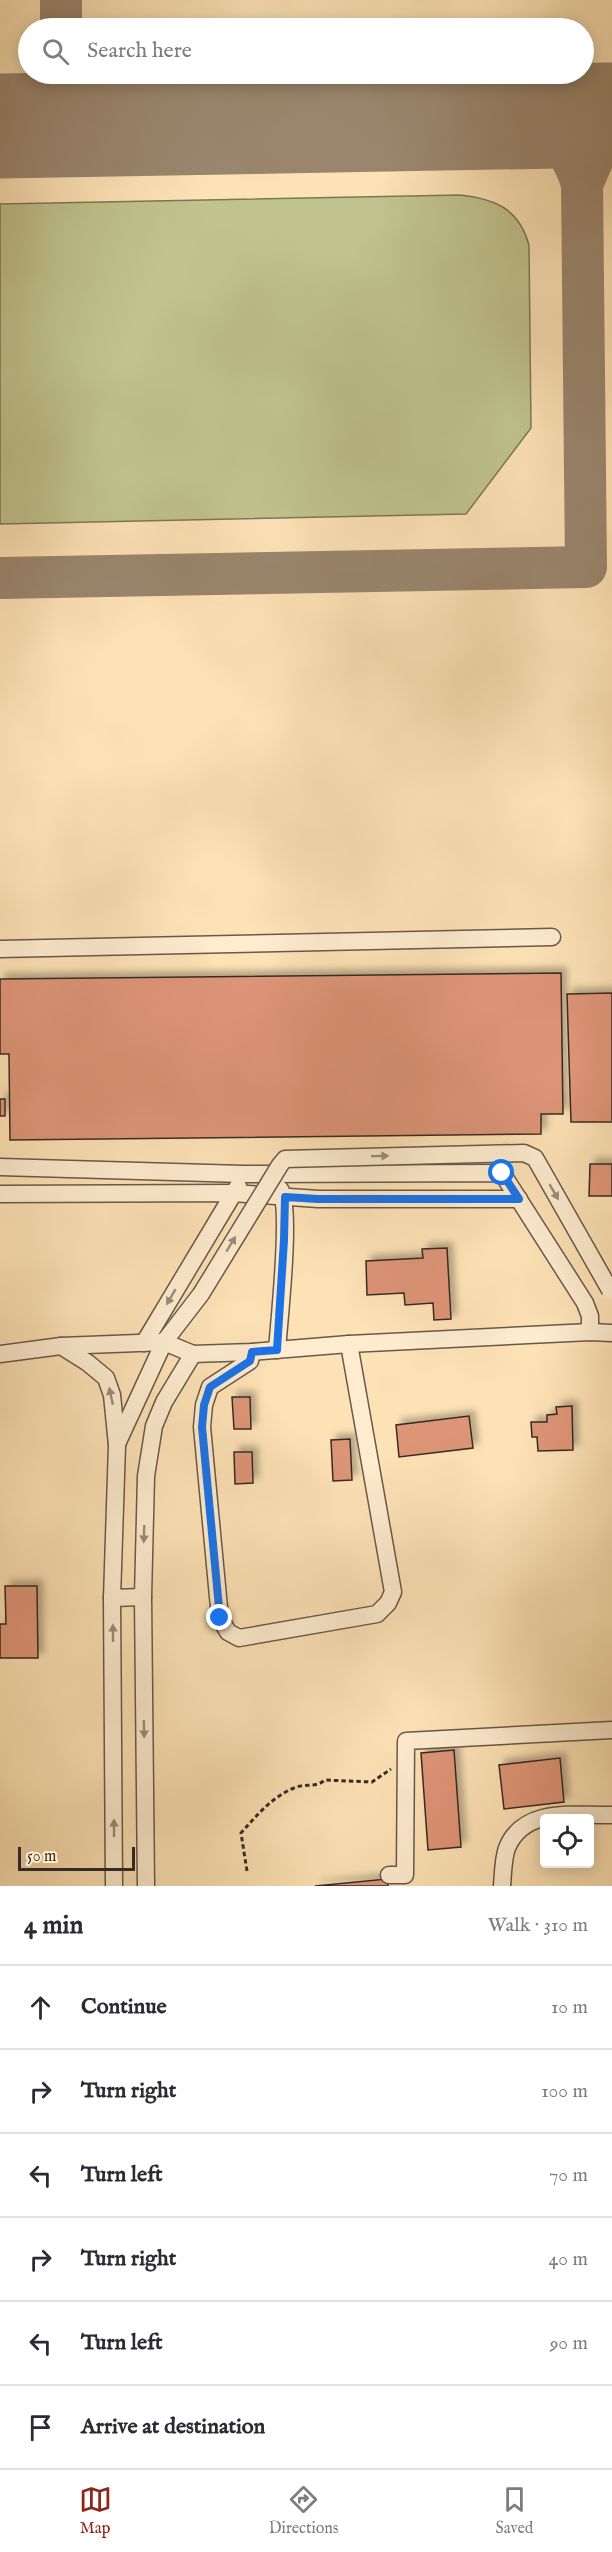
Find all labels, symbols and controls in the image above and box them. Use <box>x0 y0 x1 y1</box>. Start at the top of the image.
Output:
search box <box>18 18 594 84</box>
icon: search <box>39 35 72 68</box>
text: Search here <box>87 37 192 65</box>
one-way arrow <box>370 1151 389 1161</box>
route start <box>488 1159 514 1185</box>
one-way arrow <box>548 1183 558 1200</box>
one-way arrow <box>226 1236 237 1252</box>
one-way arrow <box>165 1289 176 1305</box>
one-way arrow <box>106 1386 115 1405</box>
one-way arrow <box>140 1525 149 1544</box>
route end <box>206 1604 232 1630</box>
one-way arrow <box>108 1623 117 1642</box>
one-way arrow <box>139 1720 149 1739</box>
map controls <box>540 1814 594 1868</box>
button: locate <box>540 1814 594 1868</box>
one-way arrow <box>109 1818 119 1837</box>
scale bar <box>18 1844 135 1872</box>
text: 50 m <box>27 1847 56 1867</box>
text: 4 min <box>24 1909 83 1942</box>
text: Walk · 310 m <box>488 1913 588 1938</box>
icon: ahead <box>24 1991 57 2024</box>
text: Continue <box>81 1993 167 2021</box>
text: 10 m <box>551 1995 588 2020</box>
icon: right <box>24 2075 57 2108</box>
text: Turn right <box>81 2077 176 2105</box>
text: 100 m <box>541 2079 588 2104</box>
icon: left <box>24 2159 57 2192</box>
text: Turn left <box>81 2161 163 2189</box>
text: 70 m <box>549 2163 588 2188</box>
icon: right <box>24 2243 57 2276</box>
text: Turn right <box>81 2245 176 2273</box>
text: 40 m <box>549 2247 588 2272</box>
icon: left <box>24 2327 57 2360</box>
text: Turn left <box>81 2329 163 2357</box>
text: 90 m <box>550 2331 588 2356</box>
icon: arrive <box>24 2411 57 2444</box>
text: Arrive at destination <box>81 2413 265 2441</box>
tab: Map <box>79 2483 112 2539</box>
tab: Directions <box>269 2483 338 2539</box>
tab: Saved <box>496 2483 533 2539</box>

